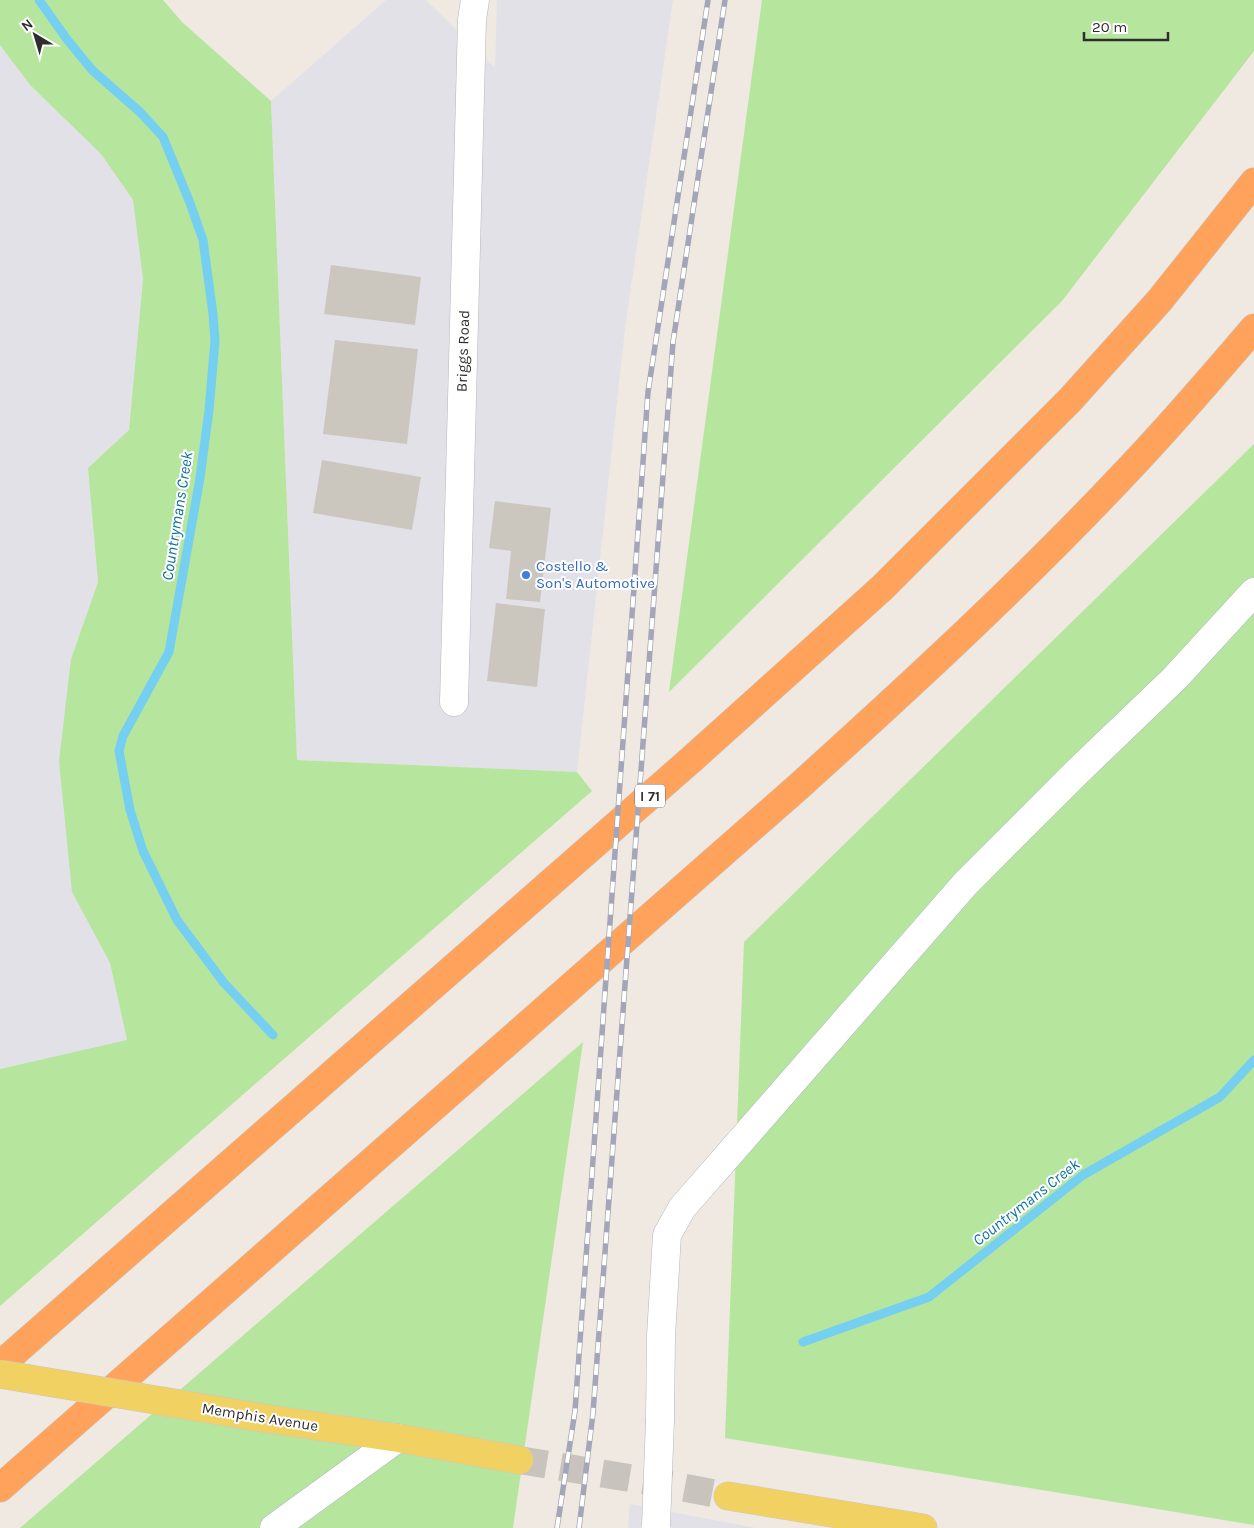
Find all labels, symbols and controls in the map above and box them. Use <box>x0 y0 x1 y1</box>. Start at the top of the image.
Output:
north arrow <box>10 10 60 60</box>
scale bar <box>1084 10 1168 42</box>
text: N <box>18 15 36 35</box>
text: 20 m <box>1092 18 1127 36</box>
street label: Briggs Road <box>453 310 473 392</box>
water label: Countrymans Creek <box>157 449 197 582</box>
place label: Costello & Son's Automotive <box>536 557 655 592</box>
marker: Costello & Son's Automotive <box>520 569 532 581</box>
road number: I 71 <box>635 784 665 808</box>
water label: Countrymans Creek <box>969 1154 1084 1250</box>
street label: Memphis Avenue <box>201 1399 319 1435</box>

